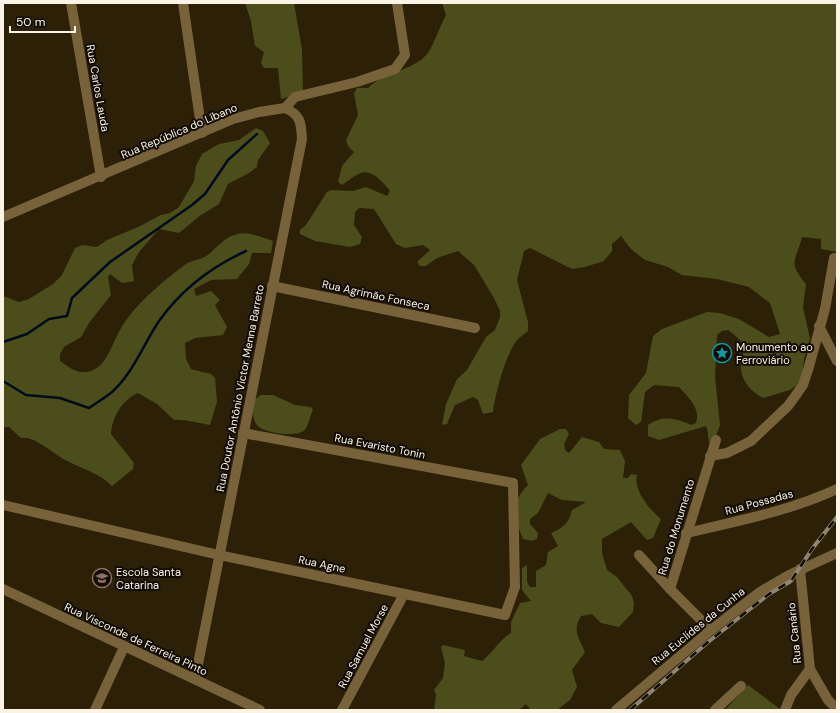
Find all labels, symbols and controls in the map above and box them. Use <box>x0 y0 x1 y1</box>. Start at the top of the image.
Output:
scale bar <box>10 8 75 34</box>
text: 50 m <box>16 14 45 30</box>
street label: Rua Carlos Lauda <box>83 43 113 133</box>
street label: Rua República do Líbano <box>119 100 239 162</box>
street label: Rua Agrimão Fonseca <box>321 277 431 313</box>
street label: Rua Doutor Antônio Victor Menna Barreto <box>213 283 267 493</box>
place label: Monumento ao Ferroviário <box>736 340 813 367</box>
place icon: Monumento ao Ferroviário <box>711 342 733 364</box>
street label: Rua Evaristo Tonin <box>333 430 427 462</box>
street label: Rua do Monumento <box>655 477 697 577</box>
street label: Rua Possadas <box>723 486 795 518</box>
street label: Rua Agne <box>297 552 347 576</box>
place label: Escola Santa Catarina <box>116 565 181 592</box>
school or university icon: Escola Santa Catarina <box>91 567 113 589</box>
street label: Rua Euclides da Cunha <box>649 584 747 668</box>
street label: Rua Visconde de Ferreira Pinto <box>62 600 210 678</box>
street label: Rua Samuel Morse <box>335 601 391 691</box>
street label: Rua Canário <box>784 602 804 664</box>

